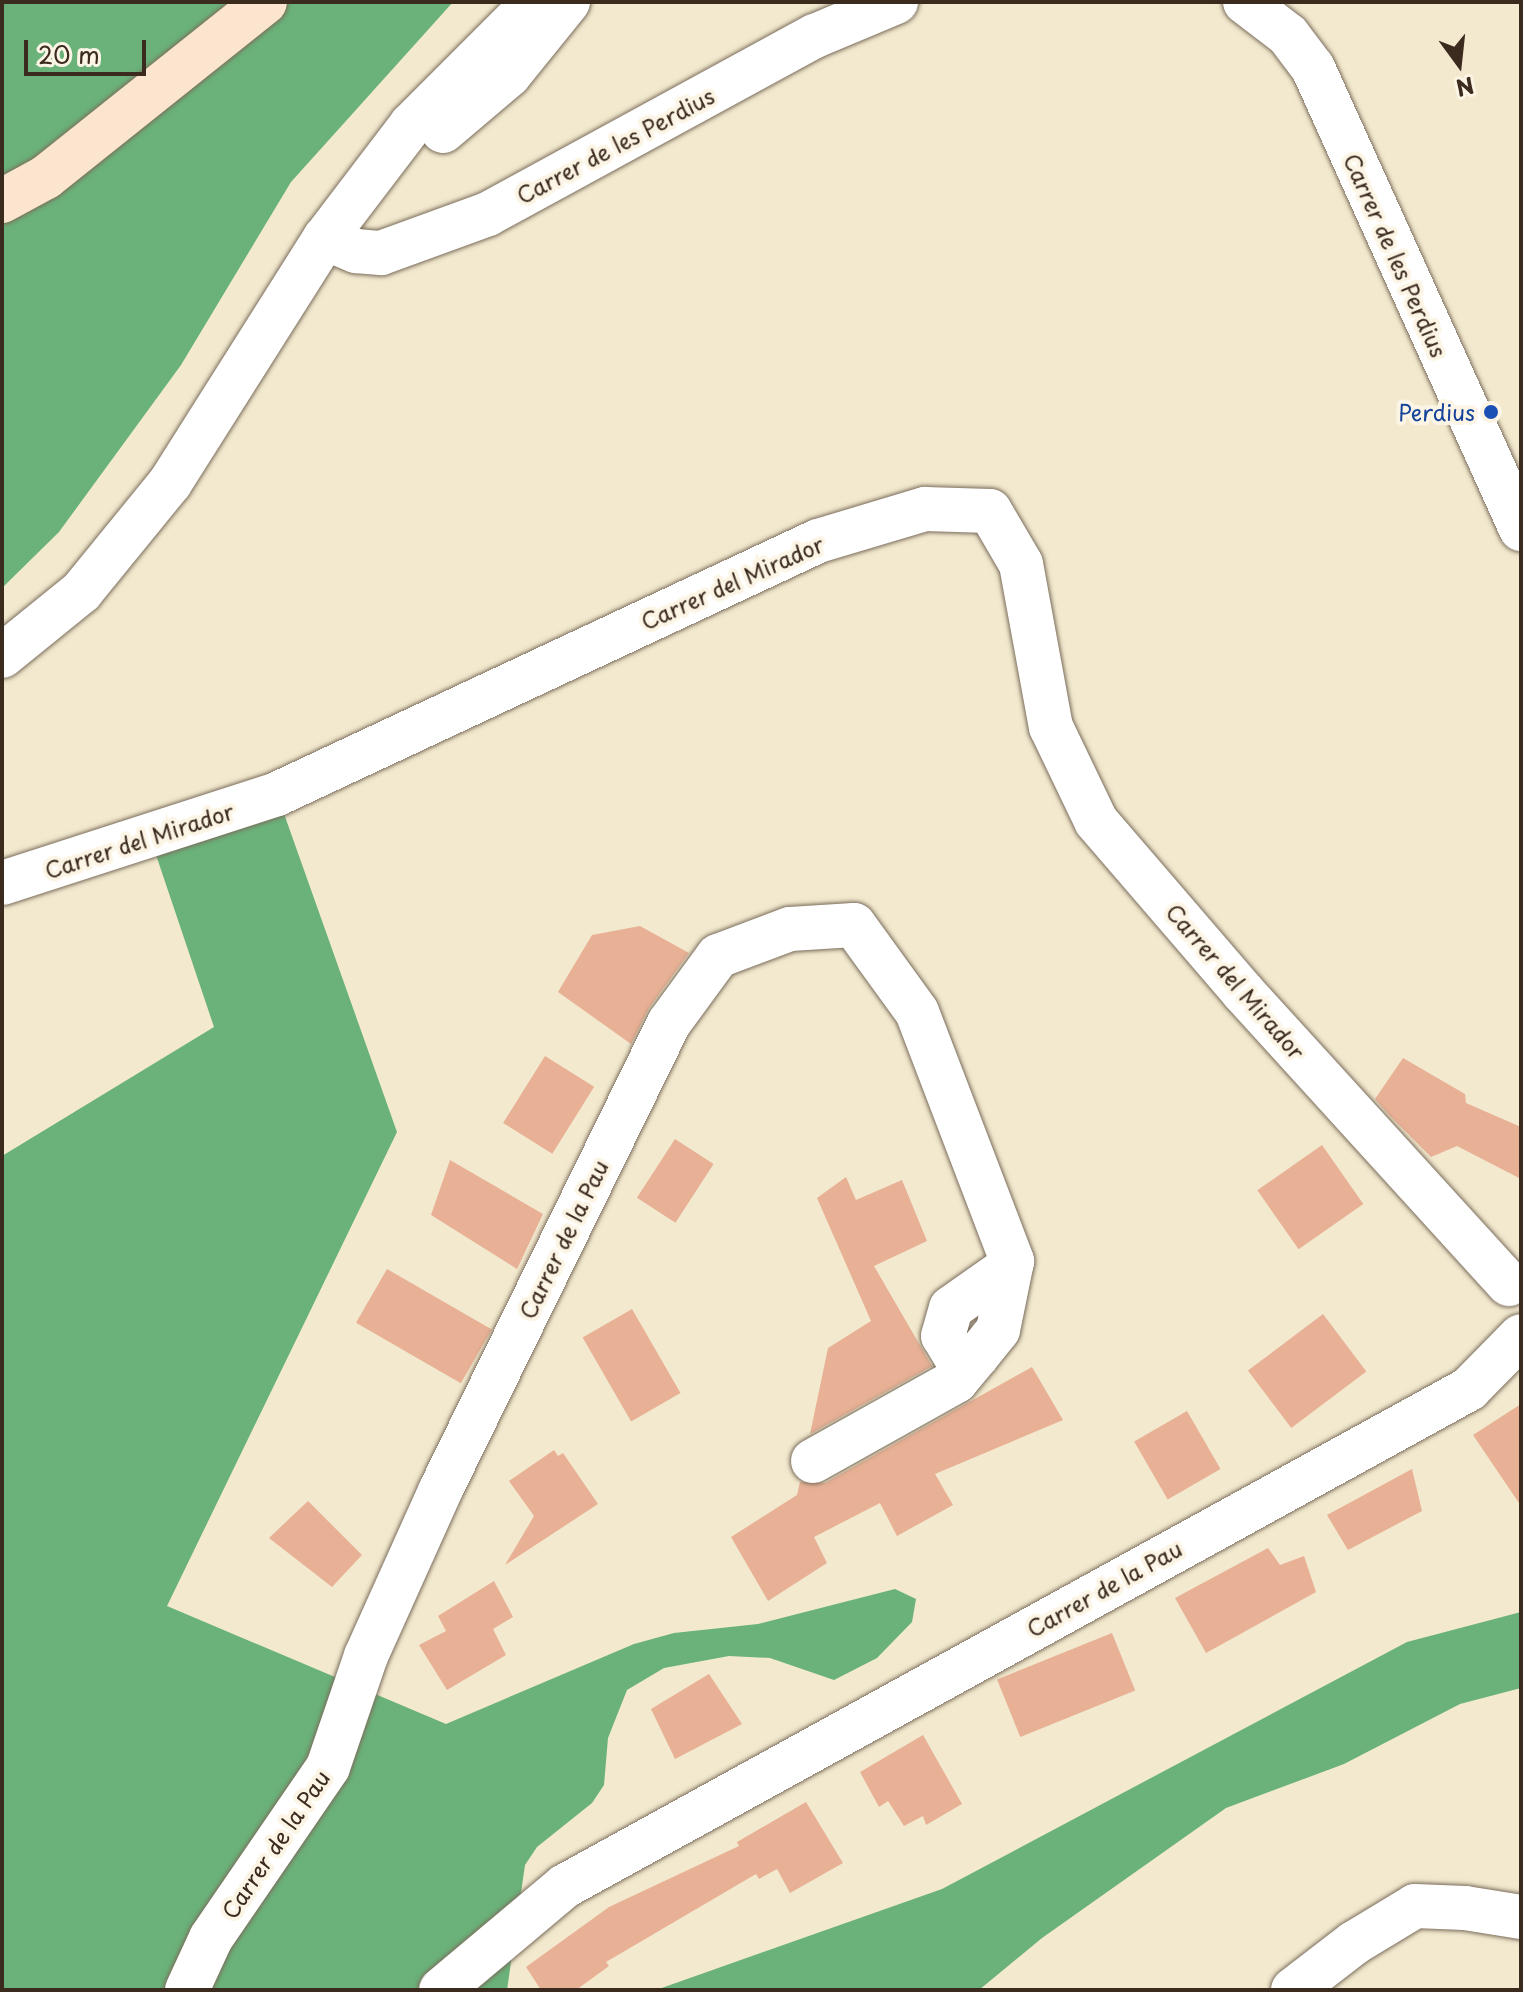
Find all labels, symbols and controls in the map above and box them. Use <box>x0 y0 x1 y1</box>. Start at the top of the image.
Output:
scale bar <box>28 24 150 74</box>
north arrow <box>1419 24 1499 104</box>
text: 20 m <box>38 36 100 72</box>
text: N <box>1453 69 1478 106</box>
street label: Carrer de les Perdius <box>511 81 719 209</box>
street label: Carrer de les Perdius <box>1339 148 1453 362</box>
place label: Perdius <box>1398 399 1475 425</box>
marker: Perdius <box>1482 403 1500 421</box>
street label: Carrer del Mirador <box>635 529 829 635</box>
street label: Carrer del Mirador <box>39 796 239 884</box>
street label: Carrer del Mirador <box>1160 897 1312 1065</box>
street label: Carrer de la Pau <box>513 1154 613 1324</box>
street label: Carrer de la Pau <box>1021 1534 1187 1642</box>
street label: Carrer de la Pau <box>215 1764 335 1924</box>

